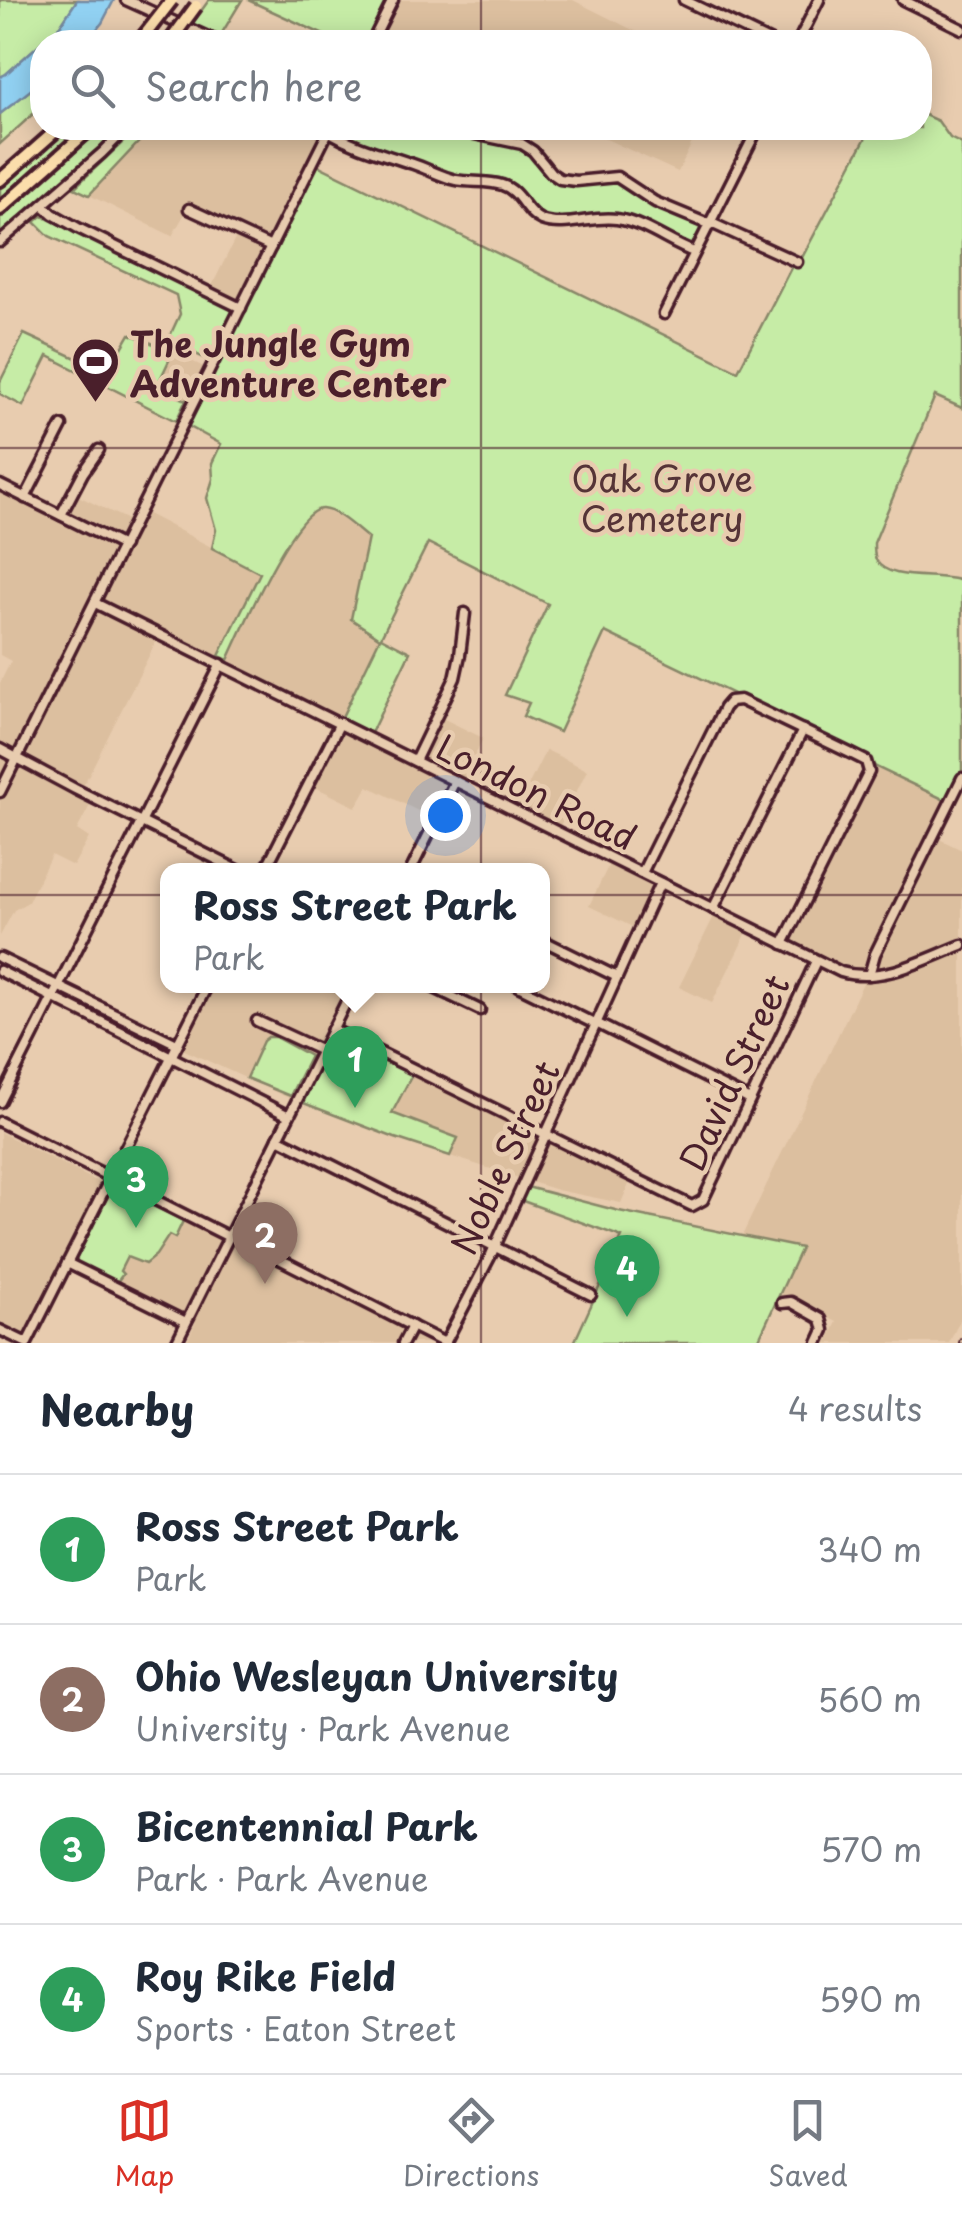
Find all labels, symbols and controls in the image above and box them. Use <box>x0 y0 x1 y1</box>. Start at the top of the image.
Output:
search box <box>30 30 932 140</box>
text: Search here <box>145 57 362 114</box>
icon: search <box>65 58 120 113</box>
place label: The Jungle Gym Adventure Center <box>130 316 447 409</box>
sports icon: The Jungle Gym Adventure Center <box>69 336 121 404</box>
park label: Oak Grove Cemetery <box>571 451 753 544</box>
street label: London Road <box>428 720 646 862</box>
your location <box>420 790 471 841</box>
popup <box>160 863 550 993</box>
text: Ross Street Park <box>193 876 517 933</box>
text: Park <box>193 933 264 981</box>
street label: David Street <box>664 965 802 1179</box>
pin: 1 <box>322 1026 388 1108</box>
street label: Noble Street <box>436 1051 572 1263</box>
pin: 3 <box>104 1146 168 1228</box>
pin: 2 <box>232 1202 298 1284</box>
pin: 4 <box>594 1234 660 1317</box>
text: Nearby <box>40 1377 194 1440</box>
text: 4 results <box>788 1384 922 1432</box>
text: Ross Street Park <box>135 1497 459 1554</box>
text: 1 <box>65 1525 80 1573</box>
text: 340 m <box>817 1525 922 1573</box>
text: Park <box>135 1554 207 1602</box>
text: Ohio Wesleyan University <box>135 1647 618 1704</box>
text: 2 <box>61 1675 84 1723</box>
text: 560 m <box>818 1675 922 1723</box>
text: University · Park Avenue <box>135 1704 510 1752</box>
text: Bicentennial Park <box>135 1797 478 1854</box>
text: 3 <box>62 1825 83 1873</box>
text: 570 m <box>820 1825 922 1873</box>
text: Park · Park Avenue <box>135 1854 428 1902</box>
text: Roy Rike Field <box>135 1947 396 2004</box>
text: 4 <box>62 1975 83 2023</box>
text: 590 m <box>819 1975 922 2023</box>
text: Sports · Eaton Street <box>135 2004 456 2052</box>
tab: Map <box>114 2093 174 2196</box>
tab: Directions <box>403 2093 539 2196</box>
tab: Saved <box>768 2093 848 2196</box>

